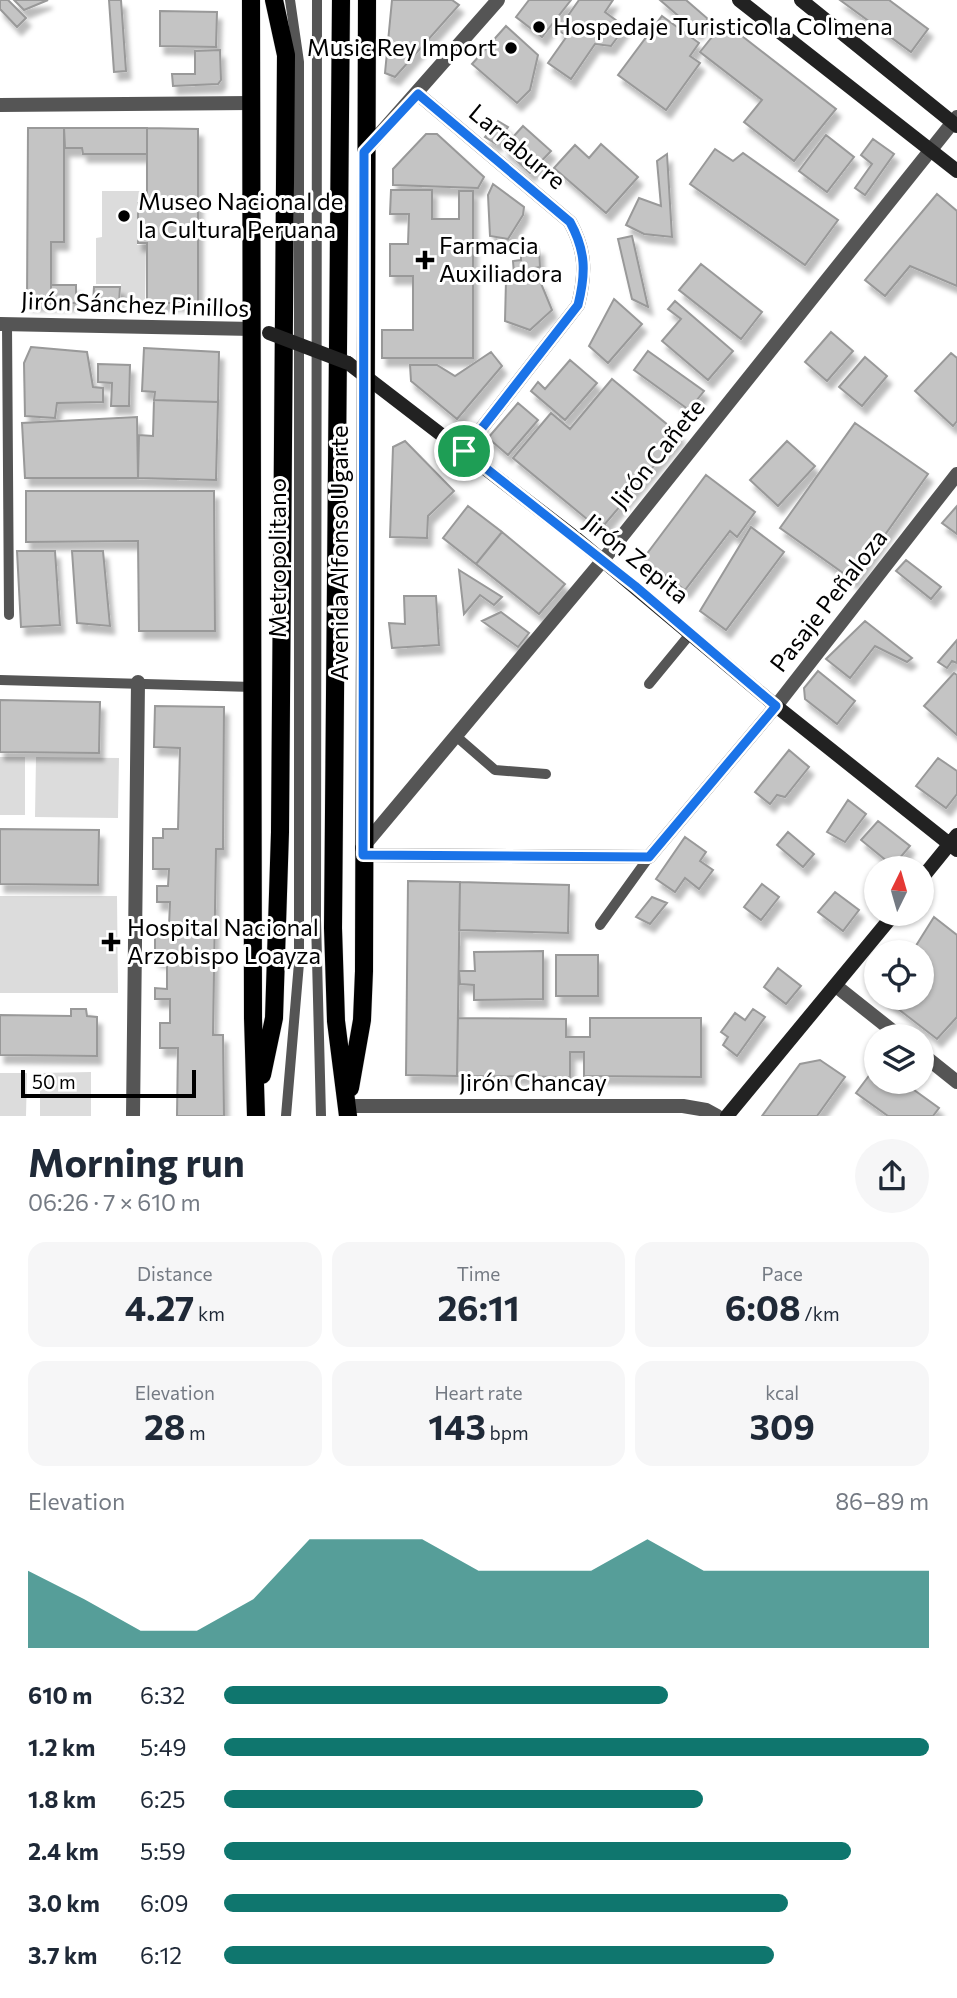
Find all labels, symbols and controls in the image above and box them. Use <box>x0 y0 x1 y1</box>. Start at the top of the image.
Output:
place label: Hospedaje Turistico la Colmena <box>553 11 893 40</box>
marker: Hospedaje Turistico la Colmena <box>531 19 547 35</box>
place label: Music Rey Import <box>307 32 497 61</box>
marker: Music Rey Import <box>503 40 519 56</box>
street label: Larraburre <box>464 97 572 195</box>
place label: Museo Nacional de la Cultura Peruana <box>138 186 343 243</box>
marker: Museo Nacional de la Cultura Peruana <box>116 208 132 224</box>
place label: Farmacia Auxiliadora <box>439 230 563 287</box>
marker: Farmacia Auxiliadora <box>417 252 433 268</box>
street label: Jirón Sánchez Pinillos <box>20 285 250 322</box>
street label: Jirón Cañete <box>604 392 710 514</box>
pin <box>434 421 494 481</box>
street label: Avenida Alfonso Ugarte <box>324 425 353 681</box>
icon: arrive <box>445 432 483 470</box>
street label: Metropolitano <box>262 478 291 638</box>
street label: Jirón Zepita <box>579 507 695 609</box>
street label: Pasaje Peñaloza <box>763 523 892 677</box>
north arrow <box>864 856 934 926</box>
map controls <box>864 856 934 1094</box>
place label: Hospital Nacional Arzobispo Loayza <box>127 912 321 969</box>
marker: Hospital Nacional Arzobispo Loayza <box>101 932 121 952</box>
button: locate <box>864 940 934 1010</box>
button: layers <box>864 1024 934 1094</box>
scale bar <box>21 1067 196 1099</box>
street label: Jirón Chancay <box>459 1067 607 1096</box>
text: 50 m <box>32 1070 76 1093</box>
text: Morning run <box>28 1138 245 1185</box>
button: share <box>855 1139 929 1213</box>
text: 06:26 · 7 × 610 m <box>28 1188 201 1216</box>
text: Distance <box>137 1262 213 1285</box>
text: Time <box>457 1262 500 1285</box>
text: Pace <box>762 1262 803 1285</box>
text: 4.27 <box>125 1285 194 1328</box>
text: 26:11 <box>437 1285 520 1328</box>
text: 6:08 <box>725 1285 801 1328</box>
text: km <box>194 1302 225 1325</box>
text: /km <box>801 1302 840 1325</box>
text: Elevation <box>135 1381 215 1404</box>
text: Heart rate <box>434 1381 523 1404</box>
text: kcal <box>765 1381 799 1404</box>
text: 28 <box>144 1404 185 1447</box>
text: 143 <box>428 1404 486 1447</box>
text: 309 <box>750 1404 815 1447</box>
text: m <box>185 1421 206 1444</box>
text: bpm <box>486 1421 529 1444</box>
text: Elevation <box>28 1487 125 1515</box>
text: 86–89 m <box>835 1487 929 1515</box>
text: 610 m <box>28 1681 92 1709</box>
text: 6:32 <box>140 1681 185 1709</box>
text: 1.2 km <box>28 1733 95 1761</box>
text: 5:49 <box>140 1733 186 1761</box>
text: 1.8 km <box>28 1785 96 1813</box>
text: 6:25 <box>140 1785 185 1813</box>
text: 2.4 km <box>28 1837 99 1865</box>
text: 5:59 <box>140 1837 186 1865</box>
text: 3.0 km <box>28 1889 100 1917</box>
text: 6:09 <box>140 1889 188 1917</box>
text: 3.7 km <box>28 1941 97 1969</box>
text: 6:12 <box>140 1941 182 1969</box>

